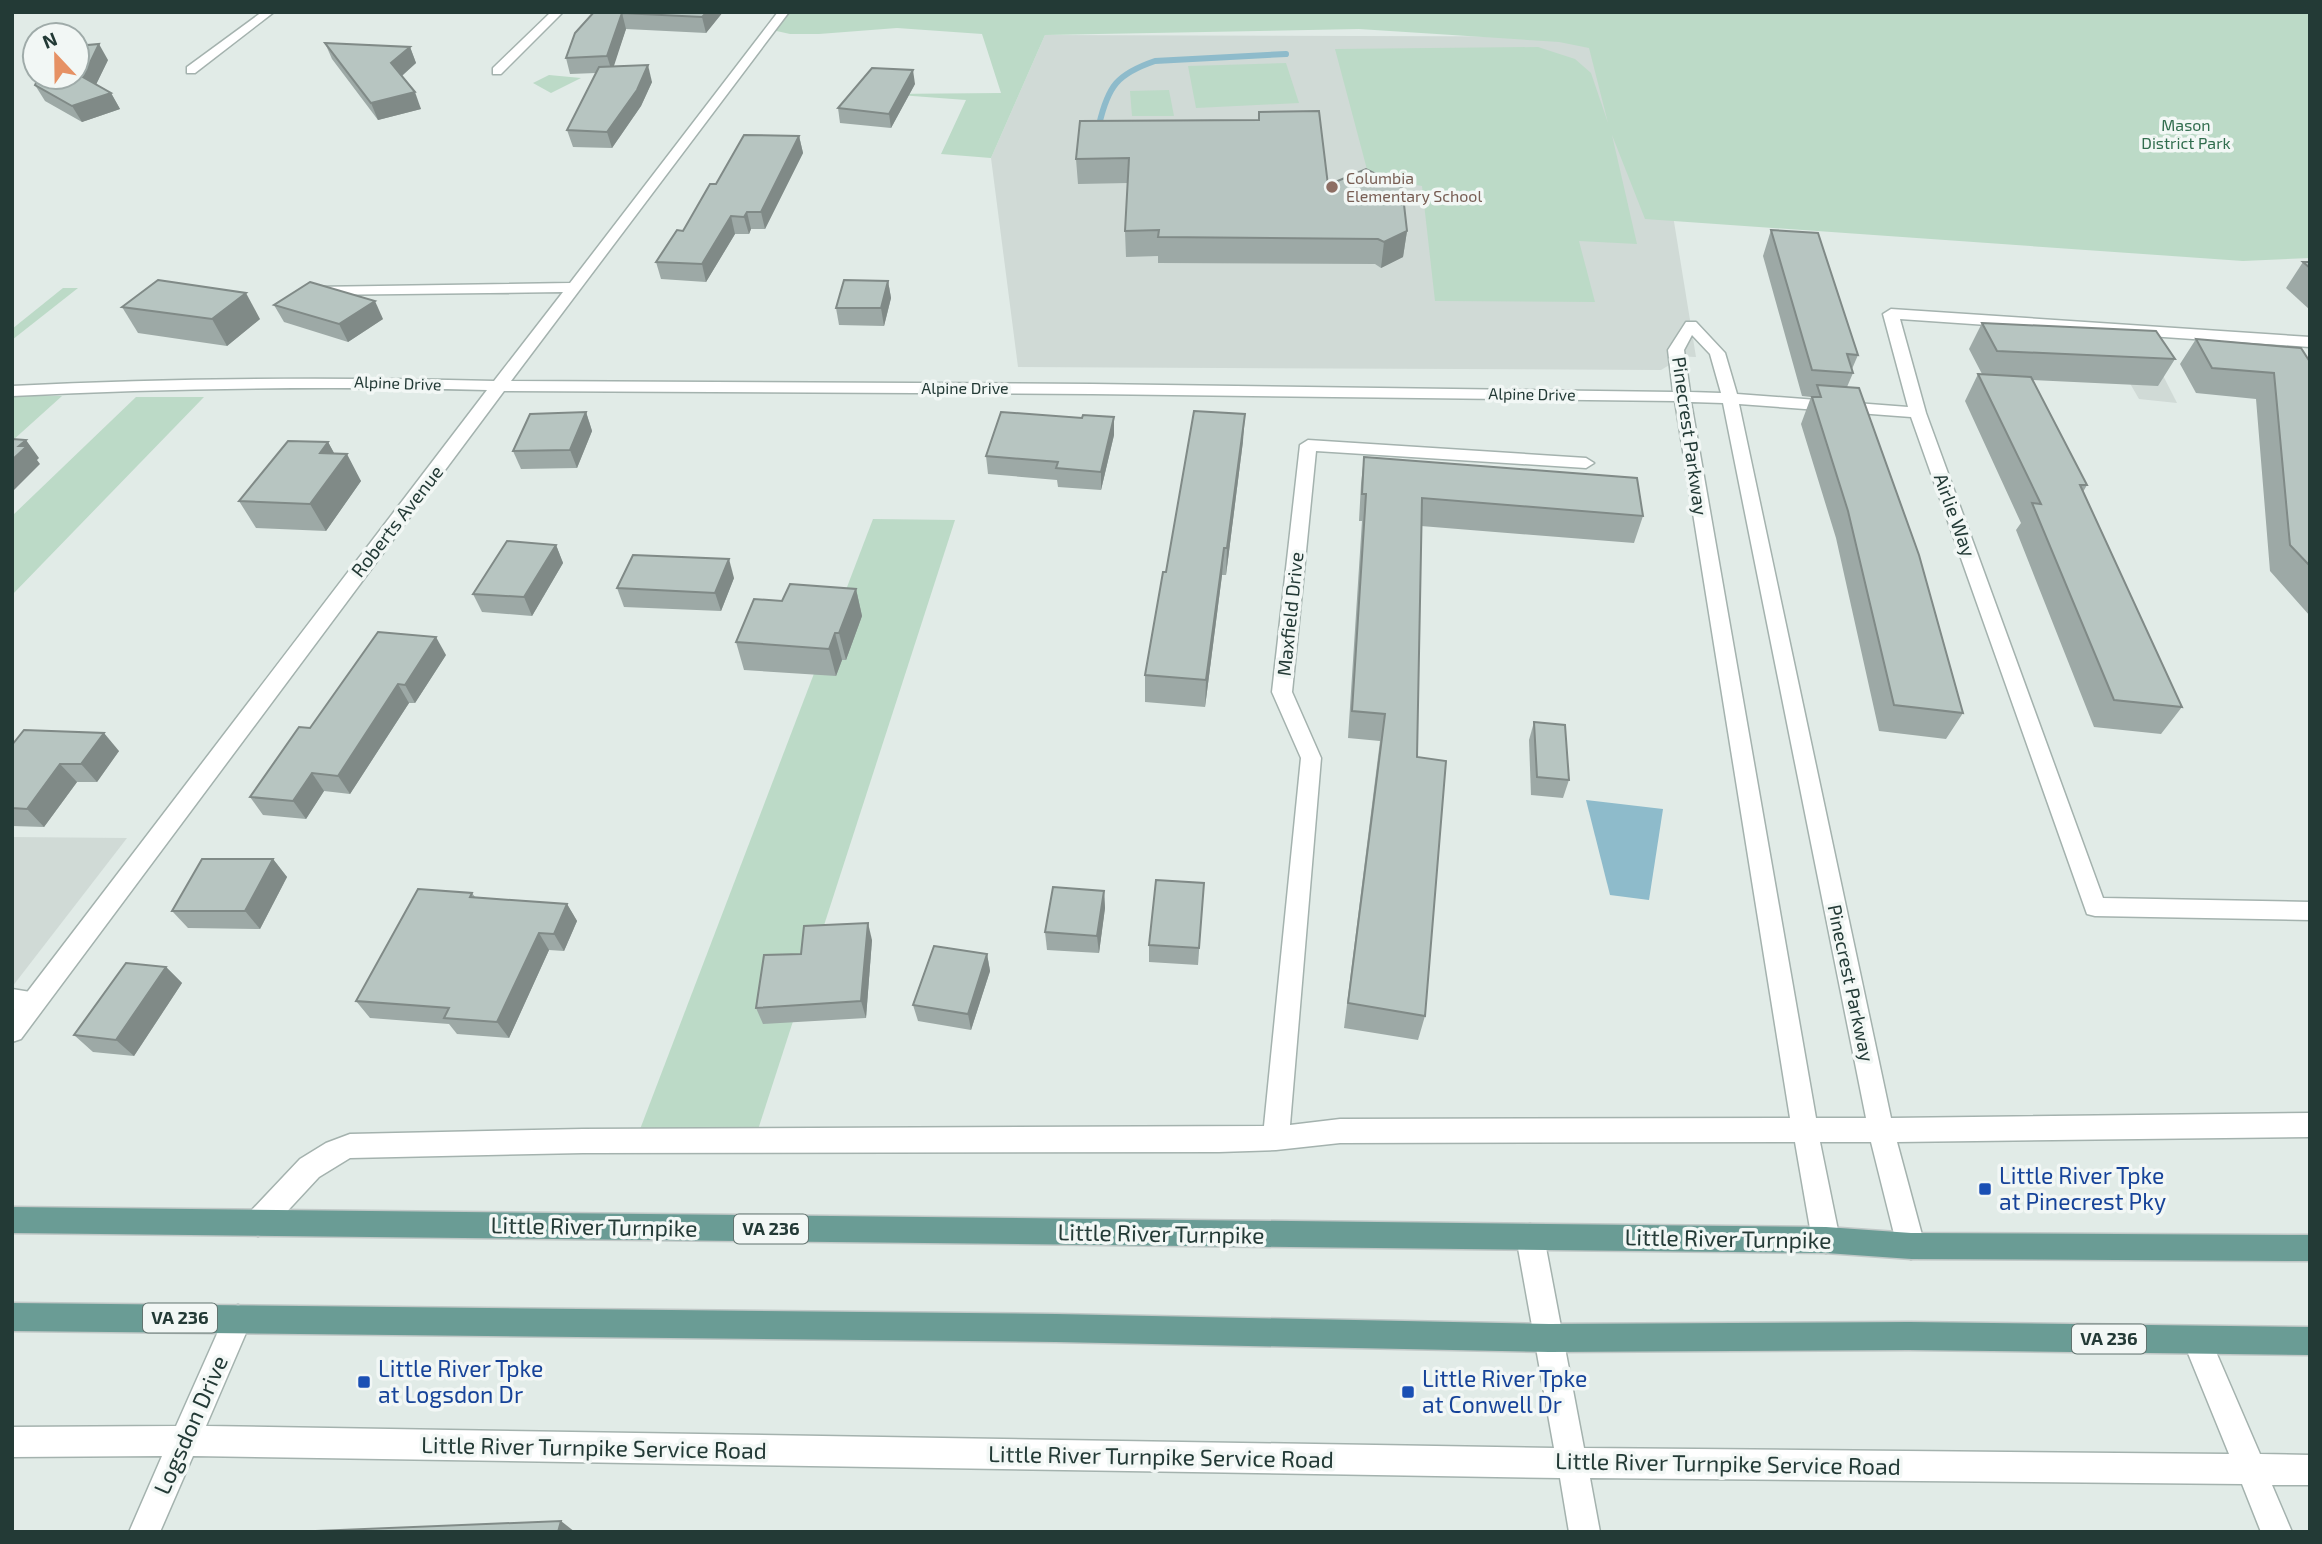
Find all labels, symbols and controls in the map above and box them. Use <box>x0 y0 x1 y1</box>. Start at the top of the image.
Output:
north arrow <box>21 21 91 91</box>
text: N <box>39 27 60 53</box>
park label: Mason District Park <box>2141 115 2231 152</box>
place label: Columbia Elementary School <box>1346 168 1482 205</box>
marker: Columbia Elementary School <box>1324 179 1340 195</box>
street label: Pinecrest Parkway <box>1668 355 1713 517</box>
street label: Alpine Drive <box>354 371 442 394</box>
street label: Alpine Drive <box>921 378 1009 397</box>
street label: Alpine Drive <box>1488 383 1576 404</box>
street label: Roberts Avenue <box>346 460 447 581</box>
street label: Airlie Way <box>1930 470 1981 560</box>
street label: Maxfield Drive <box>1272 551 1307 677</box>
street label: Pinecrest Parkway <box>1824 902 1879 1064</box>
place label: Little River Tpke at Pinecrest Pky <box>1999 1161 2166 1215</box>
marker: Little River Tpke at Pinecrest Pky <box>1977 1181 1993 1197</box>
street label: Little River Turnpike <box>490 1210 698 1242</box>
road number: VA 236 <box>734 1214 808 1244</box>
street label: Little River Turnpike <box>1057 1217 1265 1249</box>
street label: Little River Turnpike <box>1624 1222 1832 1254</box>
road number: VA 236 <box>143 1303 217 1332</box>
road number: VA 236 <box>2072 1324 2146 1354</box>
street label: Logsdon Drive <box>147 1351 233 1498</box>
place label: Little River Tpke at Logsdon Dr <box>378 1354 543 1408</box>
place label: Little River Tpke at Conwell Dr <box>1422 1364 1587 1418</box>
marker: Little River Tpke at Logsdon Dr <box>356 1374 372 1390</box>
marker: Little River Tpke at Conwell Dr <box>1400 1384 1416 1400</box>
street label: Little River Turnpike Service Road <box>421 1430 767 1464</box>
street label: Little River Turnpike Service Road <box>988 1439 1334 1473</box>
street label: Little River Turnpike Service Road <box>1555 1446 1901 1480</box>

